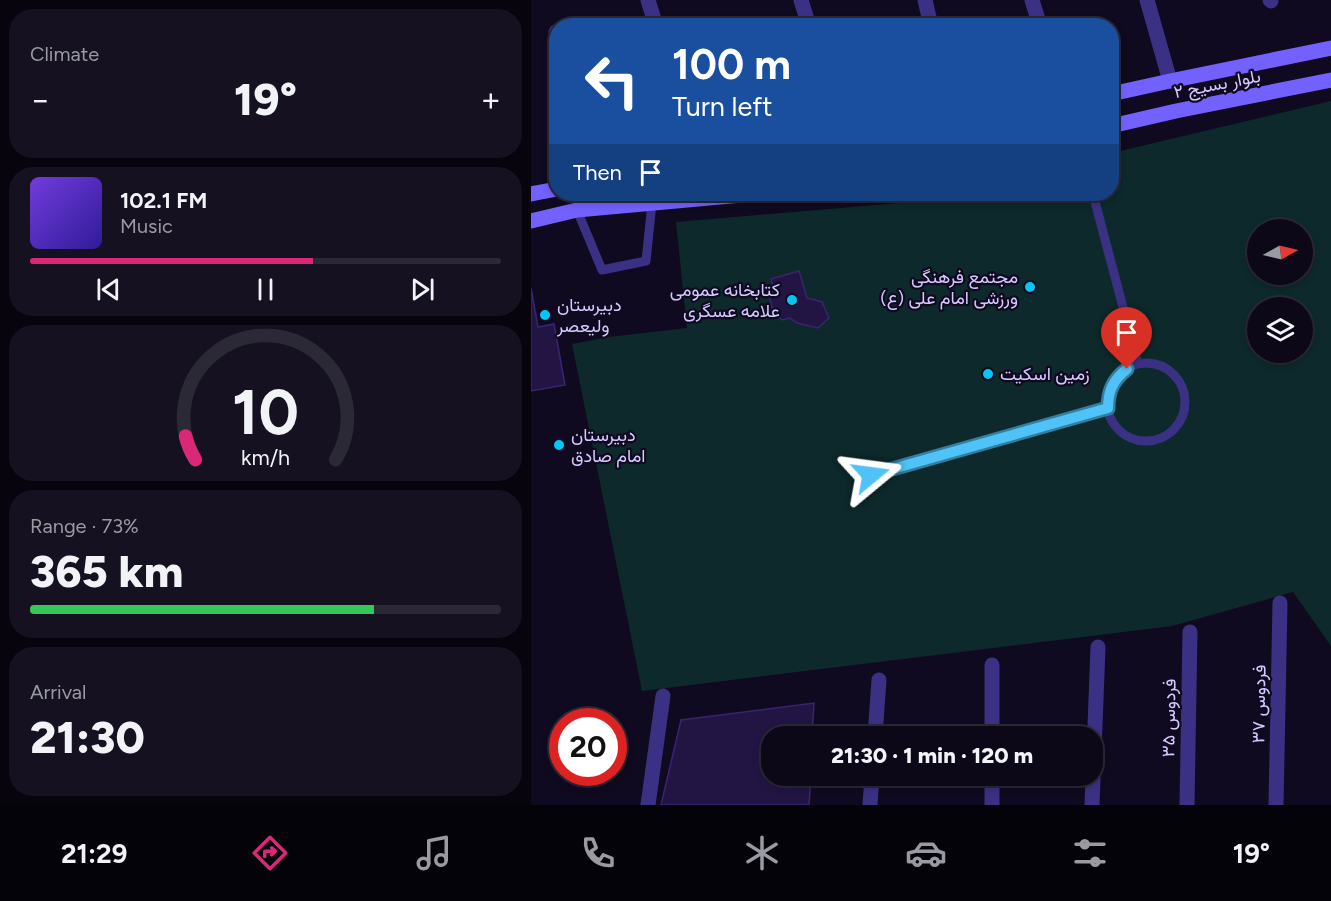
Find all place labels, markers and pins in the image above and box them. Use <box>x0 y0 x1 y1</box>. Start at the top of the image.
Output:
place label: مجتمع فرهنگی ورزشی امام علی (ع) <box>880 266 1018 310</box>
place label: کتابخانه عمومی علامه عسگری <box>670 279 780 322</box>
marker: مجتمع فرهنگی ورزشی امام علی (ع) <box>1023 280 1037 294</box>
marker: کتابخانه عمومی علامه عسگری <box>785 293 799 307</box>
place label: دبیرستان ولیعصر <box>556 294 622 337</box>
pin <box>1101 307 1152 369</box>
marker: دبیرستان ولیعصر <box>538 308 552 322</box>
place label: زمین اسکیت <box>1000 363 1090 385</box>
marker: زمین اسکیت <box>981 367 995 381</box>
place label: دبیرستان امام صادق <box>571 424 645 468</box>
marker: دبیرستان امام صادق <box>552 438 566 452</box>

